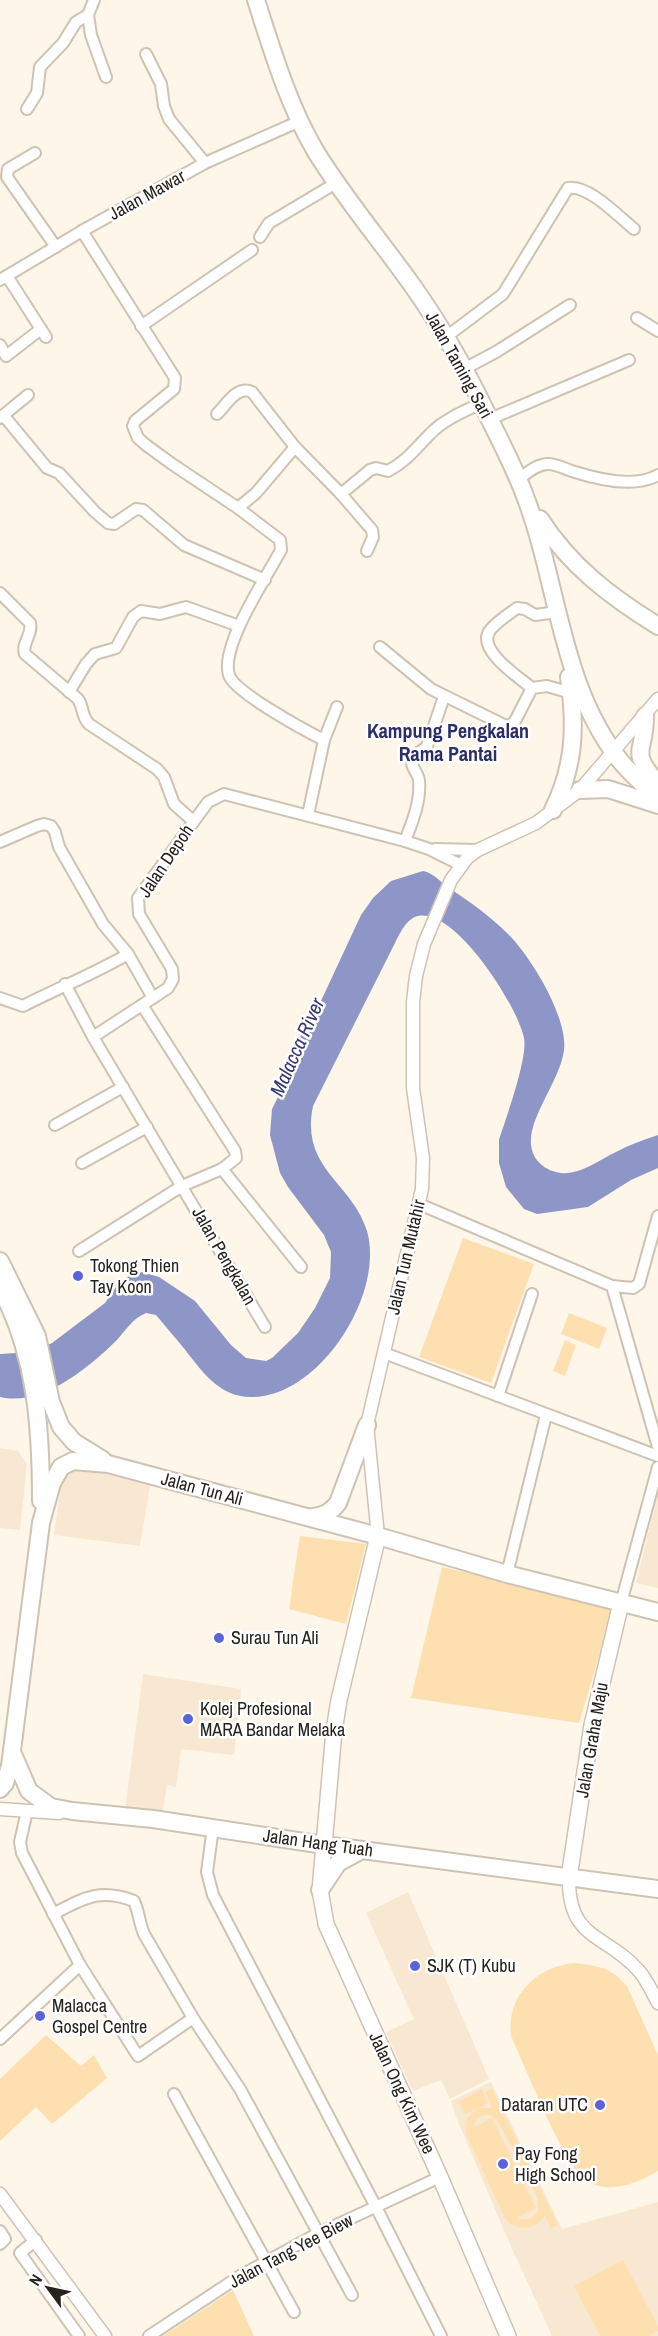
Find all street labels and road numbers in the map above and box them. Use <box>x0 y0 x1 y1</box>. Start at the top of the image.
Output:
street label: Jalan Mawar <box>104 163 189 226</box>
street label: Jalan Taming Sari <box>420 307 499 423</box>
street label: Jalan Depoh <box>132 819 199 902</box>
street label: Jalan Tun Mutahir <box>380 1197 431 1317</box>
street label: Jalan Pengkalan <box>186 1202 263 1309</box>
street label: Jalan Tun Ali <box>158 1466 246 1511</box>
street label: Jalan Graha Maju <box>569 1680 614 1799</box>
street label: Jalan Hang Tuah <box>261 1822 375 1863</box>
street label: Jalan Ong Kim Wee <box>363 2028 442 2158</box>
street label: Jalan Tang Yee Biew <box>224 2207 358 2294</box>

